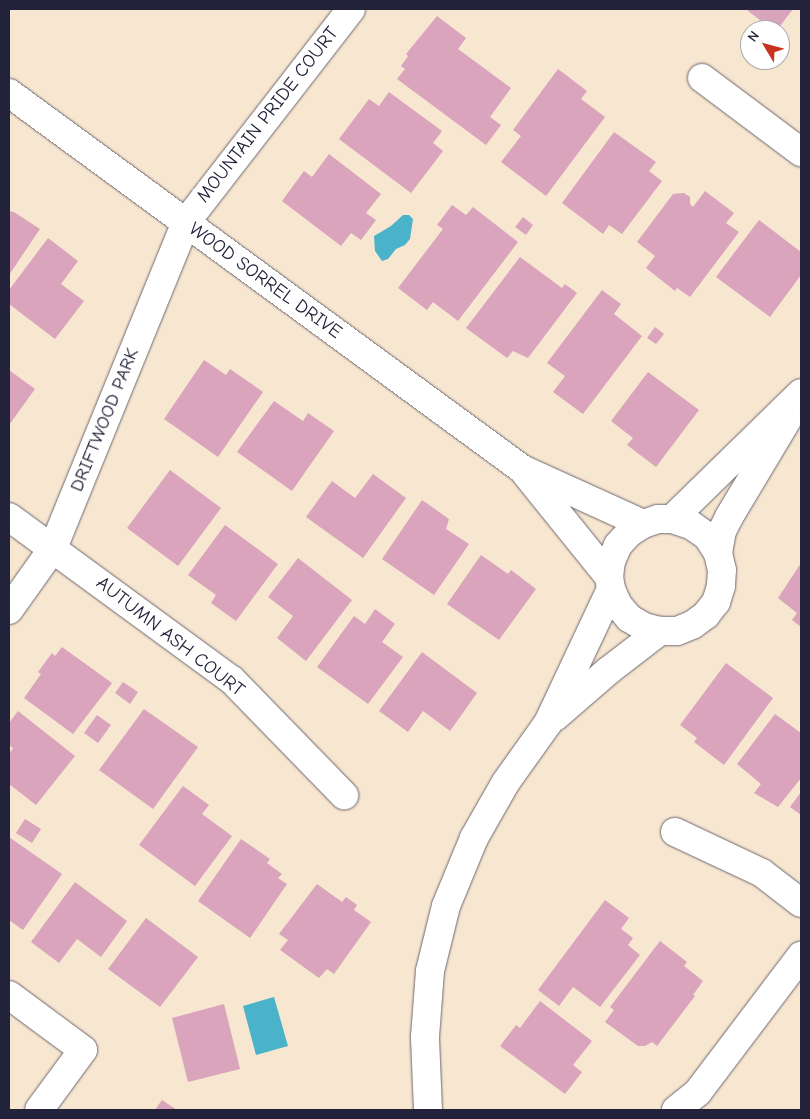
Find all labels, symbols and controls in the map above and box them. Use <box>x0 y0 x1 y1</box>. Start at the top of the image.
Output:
north arrow <box>740 20 790 70</box>
street label: MOUNTAIN PRIDE COURT <box>192 23 344 207</box>
text: N <box>744 28 763 45</box>
street label: WOOD SORREL DRIVE <box>184 218 346 344</box>
street label: DRIFTWOOD PARK <box>66 345 144 495</box>
street label: AUTUMN ASH COURT <box>91 572 249 702</box>

